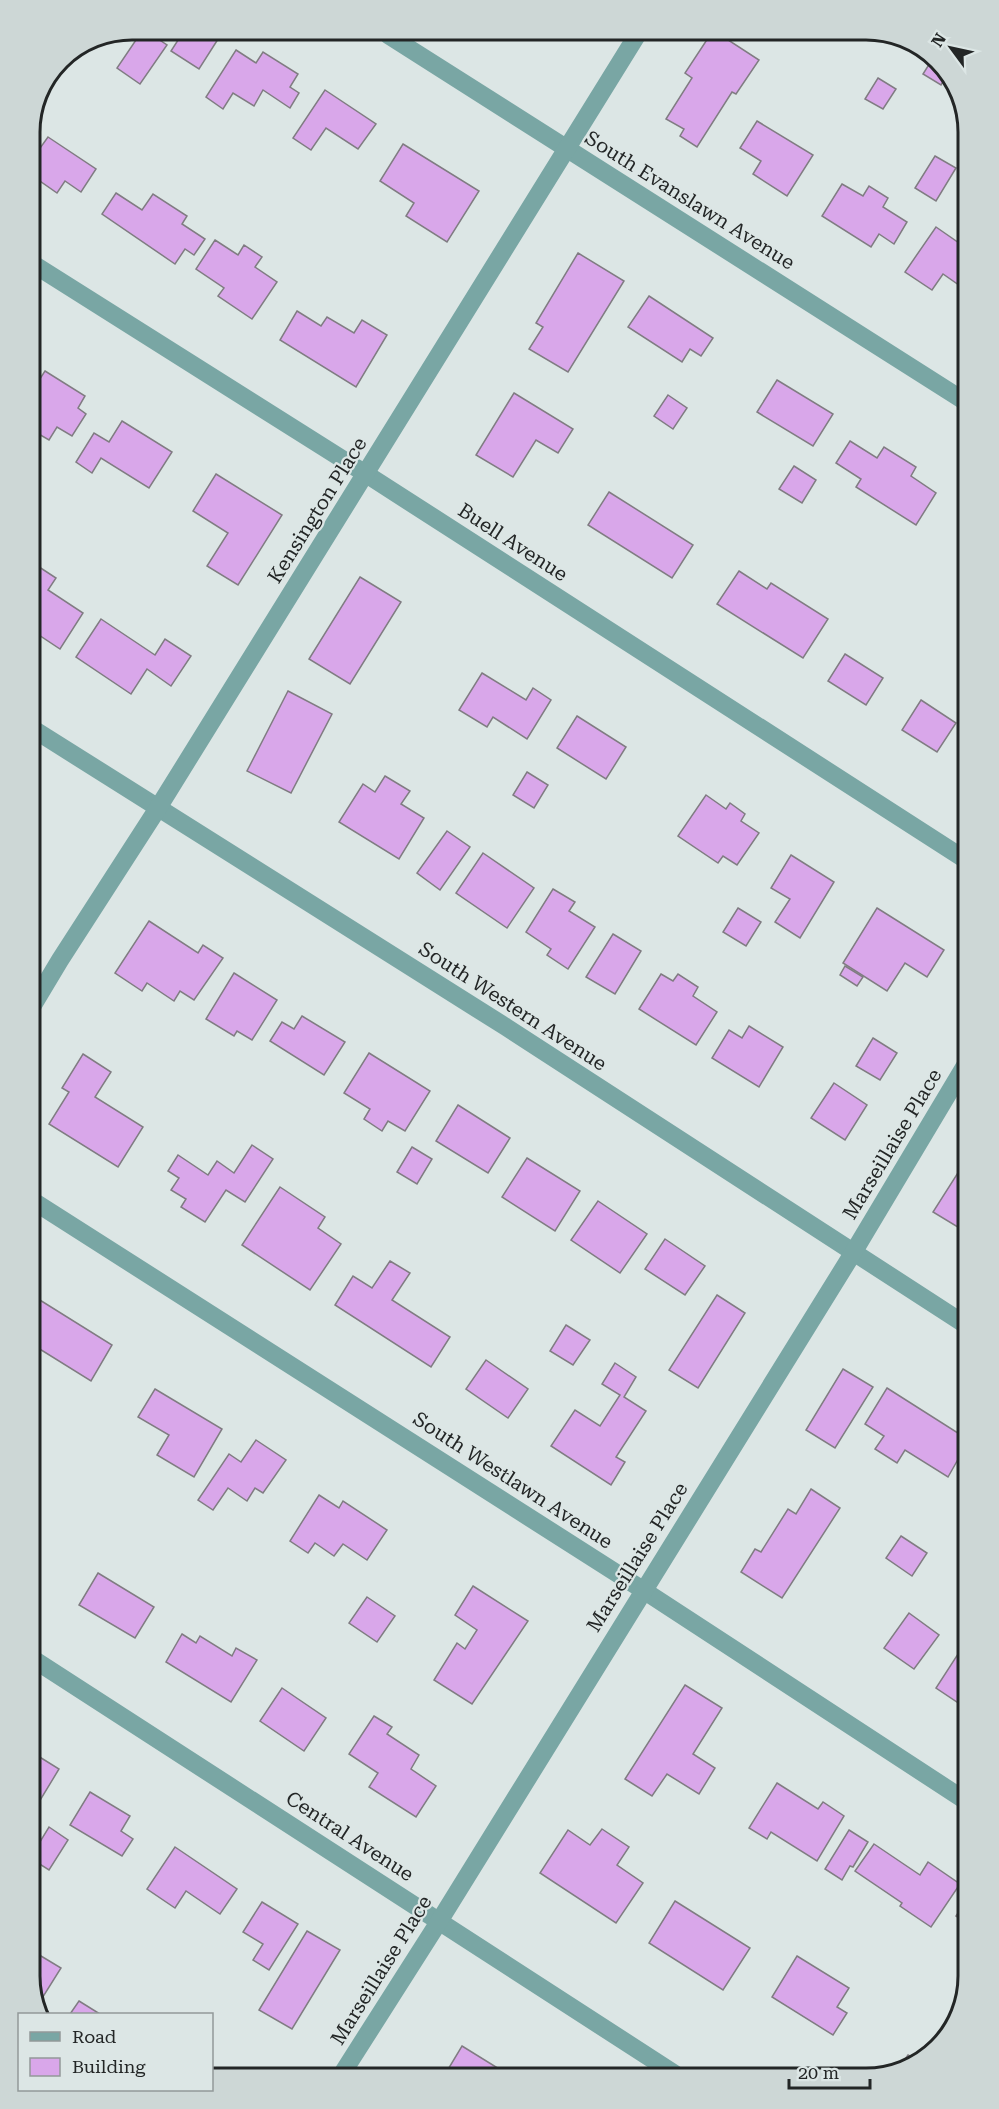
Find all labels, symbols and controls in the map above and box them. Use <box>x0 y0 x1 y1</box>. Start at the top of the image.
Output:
north arrow <box>921 18 981 78</box>
text: N <box>928 30 950 50</box>
street label: South Evanslawn Avenue <box>581 125 799 275</box>
street label: Kensington Place <box>262 433 372 587</box>
street label: Buell Avenue <box>454 498 572 586</box>
street label: South Western Avenue <box>415 936 611 1076</box>
street label: Marseillaise Place <box>838 1064 946 1224</box>
street label: South Westlawn Avenue <box>409 1406 617 1554</box>
street label: Marseillaise Place <box>581 1478 693 1636</box>
street label: Central Avenue <box>282 1786 418 1886</box>
street label: Marseillaise Place <box>325 1891 437 2049</box>
legend <box>18 2013 213 2091</box>
text: Road <box>72 2026 117 2047</box>
scale bar <box>789 2052 870 2090</box>
text: Building <box>72 2056 146 2077</box>
text: 20 m <box>798 2062 839 2083</box>

